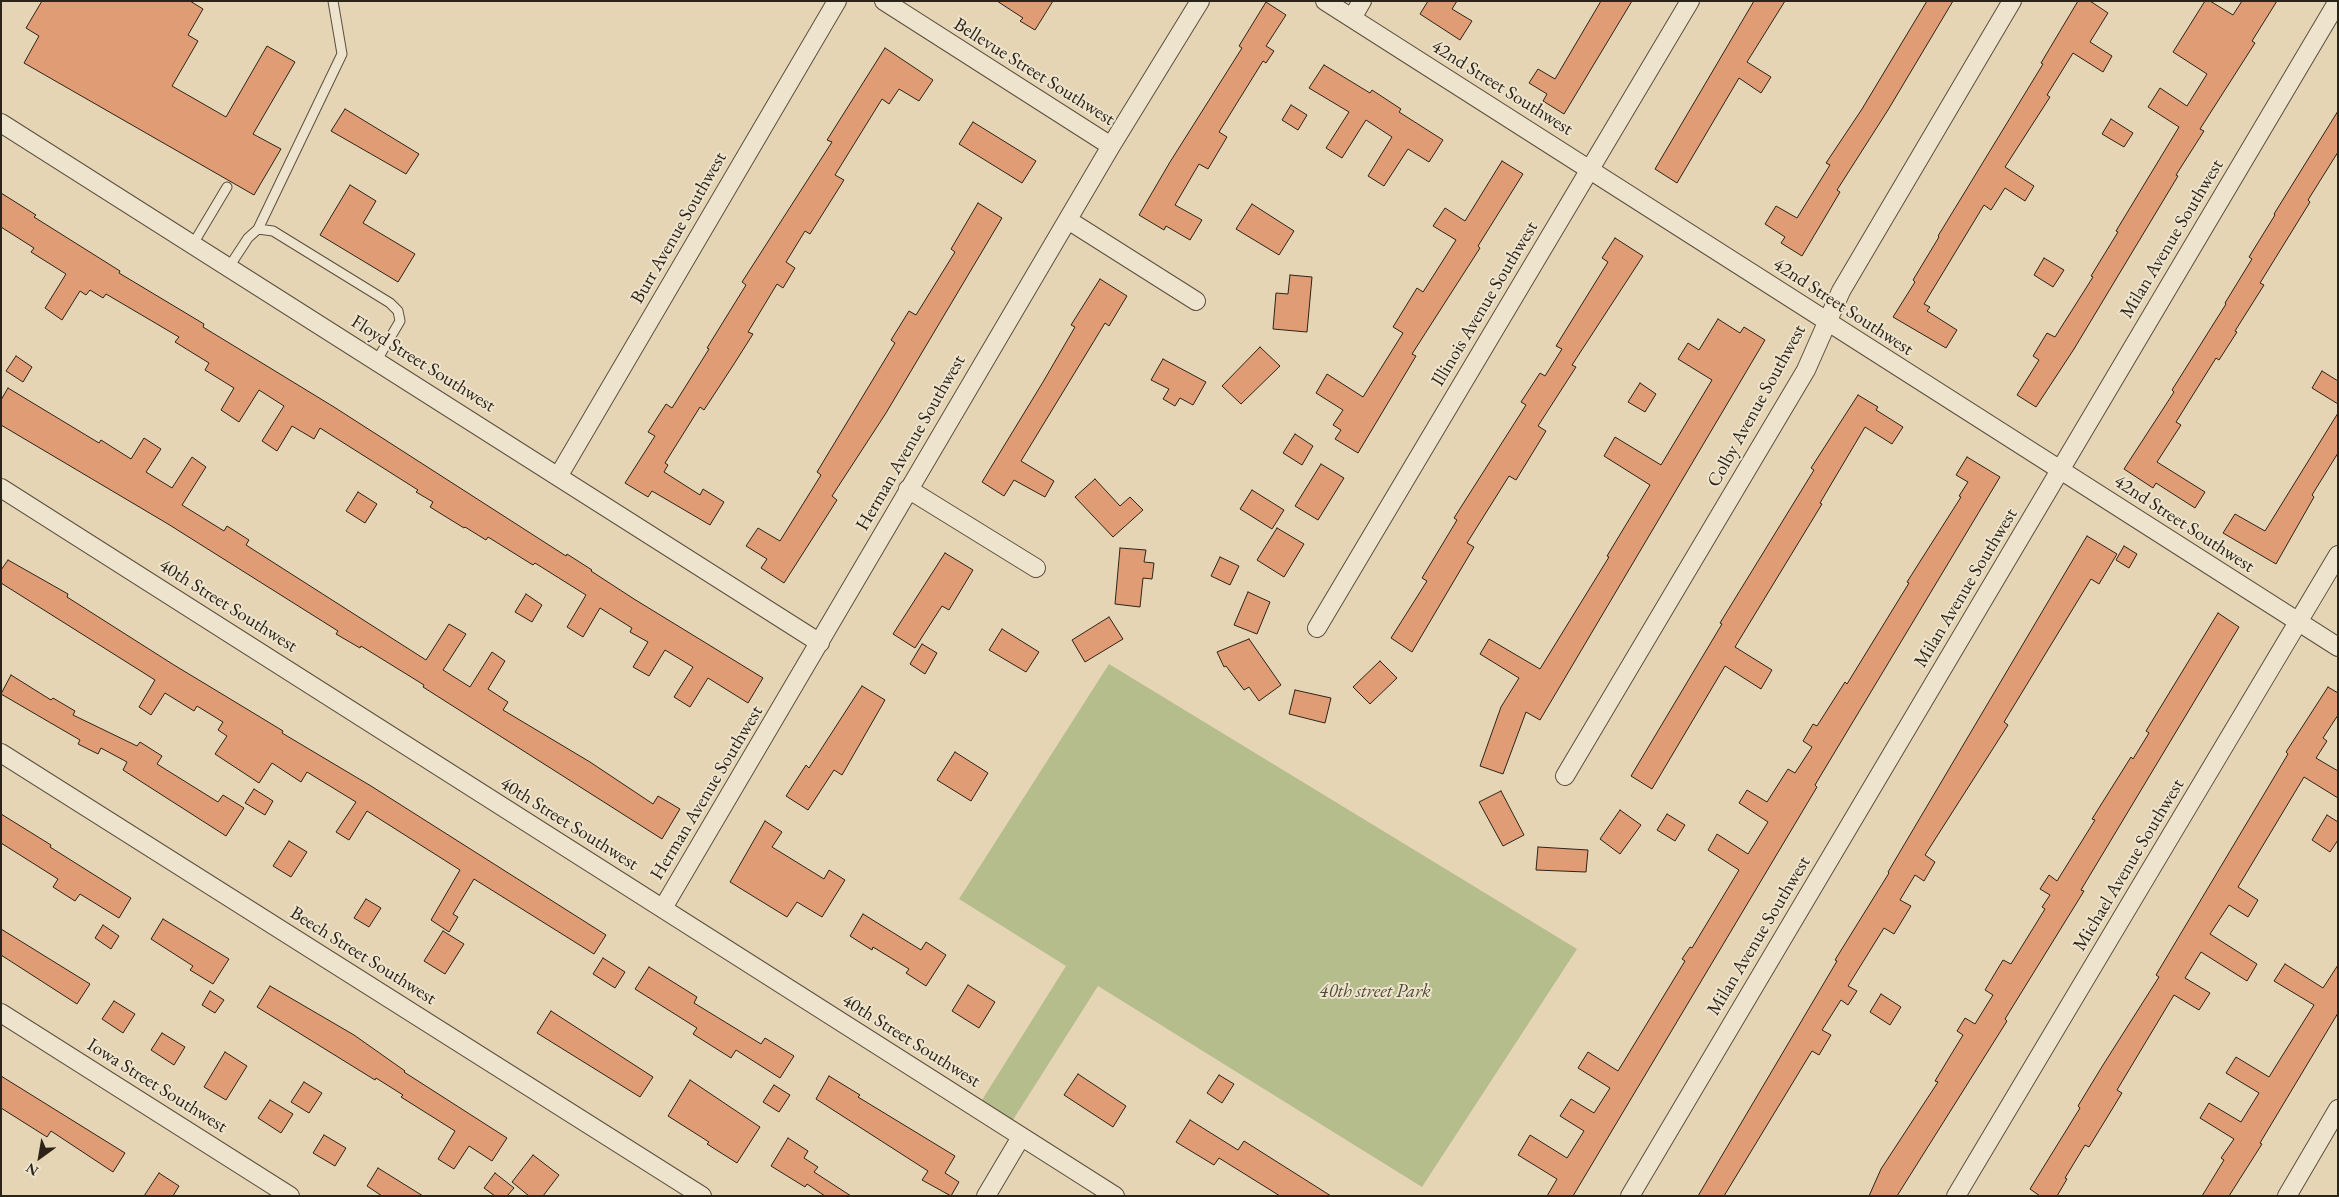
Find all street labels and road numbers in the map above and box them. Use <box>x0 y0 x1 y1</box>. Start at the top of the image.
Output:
street label: Bellevue Street Southwest <box>949 13 1119 131</box>
street label: 42nd Street Southwest <box>1427 35 1577 141</box>
street label: Burr Avenue Southwest <box>626 148 732 308</box>
street label: Milan Avenue Southwest <box>2115 155 2229 323</box>
street label: Illinois Avenue Southwest <box>1427 217 1543 391</box>
street label: 42nd Street Southwest <box>1769 253 1917 361</box>
street label: Floyd Street Southwest <box>347 310 499 418</box>
street label: Colby Avenue Southwest <box>1703 321 1811 491</box>
street label: Herman Avenue Southwest <box>851 351 971 535</box>
street label: 42nd Street Southwest <box>2110 470 2258 578</box>
street label: Milan Avenue Southwest <box>1909 504 2023 672</box>
street label: 40th Street Southwest <box>155 554 301 658</box>
street label: Herman Avenue Southwest <box>646 702 768 884</box>
street label: 40th Street Southwest <box>496 772 642 876</box>
street label: Michael Avenue Southwest <box>2069 775 2189 955</box>
street label: Milan Avenue Southwest <box>1702 852 1816 1020</box>
street label: Beech Street Southwest <box>286 902 440 1010</box>
street label: 40th Street Southwest <box>838 989 984 1093</box>
street label: Iowa Street Southwest <box>83 1034 231 1138</box>

